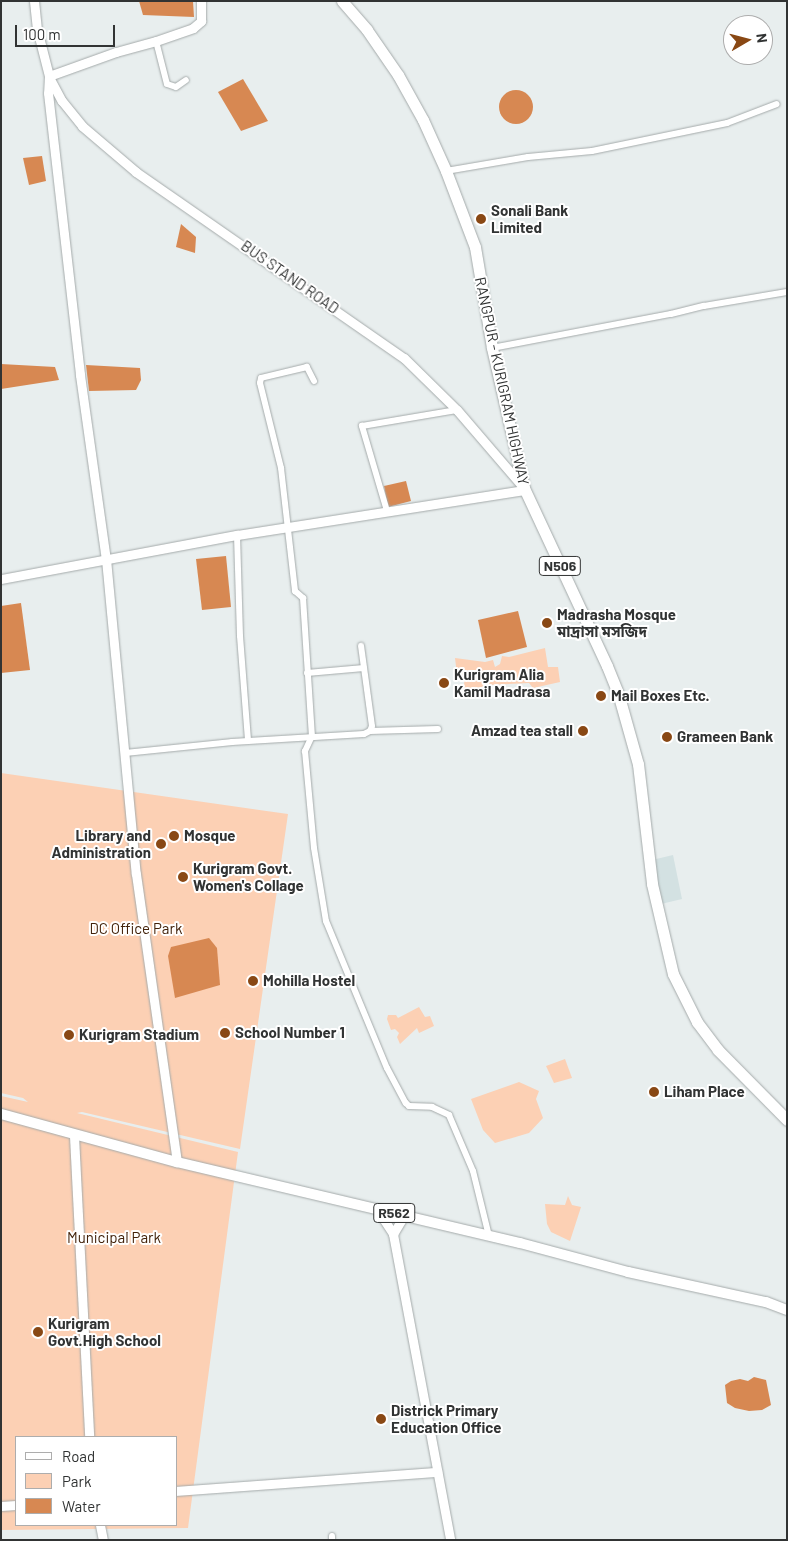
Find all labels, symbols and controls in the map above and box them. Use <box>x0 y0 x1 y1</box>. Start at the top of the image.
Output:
scale bar <box>18 15 118 47</box>
north arrow <box>723 15 773 65</box>
text: 100 m <box>23 25 61 43</box>
text: N <box>753 32 771 44</box>
place label: Sonali Bank Limited <box>491 201 568 236</box>
marker: Sonali Bank Limited <box>475 213 487 225</box>
street label: BUS STAND ROAD <box>238 237 342 317</box>
street label: RANGPUR - KURIGRAM HIGHWAY <box>471 275 533 487</box>
road number: N506 <box>539 554 581 578</box>
place label: Madrasha Mosque মাদ্রাসা মসজিদ <box>557 605 676 640</box>
marker: Madrasha Mosque মাদ্রাসা মসজিদ <box>541 617 553 629</box>
place label: Kurigram Alia Kamil Madrasa <box>454 665 550 700</box>
marker: Kurigram Alia Kamil Madrasa <box>438 677 450 689</box>
place label: Mail Boxes Etc. <box>611 687 710 705</box>
marker: Mail Boxes Etc. <box>595 690 607 702</box>
place label: Amzad tea stall <box>471 722 573 740</box>
marker: Amzad tea stall <box>577 725 589 737</box>
place label: Grameen Bank <box>677 728 773 746</box>
marker: Grameen Bank <box>661 731 673 743</box>
place label: Library and Administration <box>52 826 151 861</box>
place label: Mosque <box>184 827 235 845</box>
marker: Mosque <box>168 830 180 842</box>
marker: Library and Administration <box>155 838 167 850</box>
place label: Kurigram Govt. Women's Collage <box>193 859 304 894</box>
marker: Kurigram Govt. Women's Collage <box>177 871 189 883</box>
park label: DC Office Park <box>90 920 182 938</box>
place label: Mohilla Hostel <box>263 972 355 990</box>
marker: Mohilla Hostel <box>247 975 259 987</box>
place label: School Number 1 <box>235 1024 345 1042</box>
place label: Kurigram Stadium <box>79 1026 199 1044</box>
marker: School Number 1 <box>219 1027 231 1039</box>
marker: Kurigram Stadium <box>63 1029 75 1041</box>
place label: Liham Place <box>664 1083 745 1101</box>
marker: Liham Place <box>648 1086 660 1098</box>
road number: R562 <box>373 1202 415 1224</box>
park label: Municipal Park <box>67 1229 161 1247</box>
place label: Kurigram Govt.High School <box>48 1314 161 1349</box>
marker: Kurigram Govt.High School <box>32 1326 44 1338</box>
place label: Districk Primary Education Office <box>391 1401 501 1436</box>
marker: Districk Primary Education Office <box>375 1413 387 1425</box>
legend <box>15 1436 178 1526</box>
text: Road <box>62 1447 95 1465</box>
text: Park <box>62 1472 91 1490</box>
text: Water <box>62 1497 101 1515</box>

